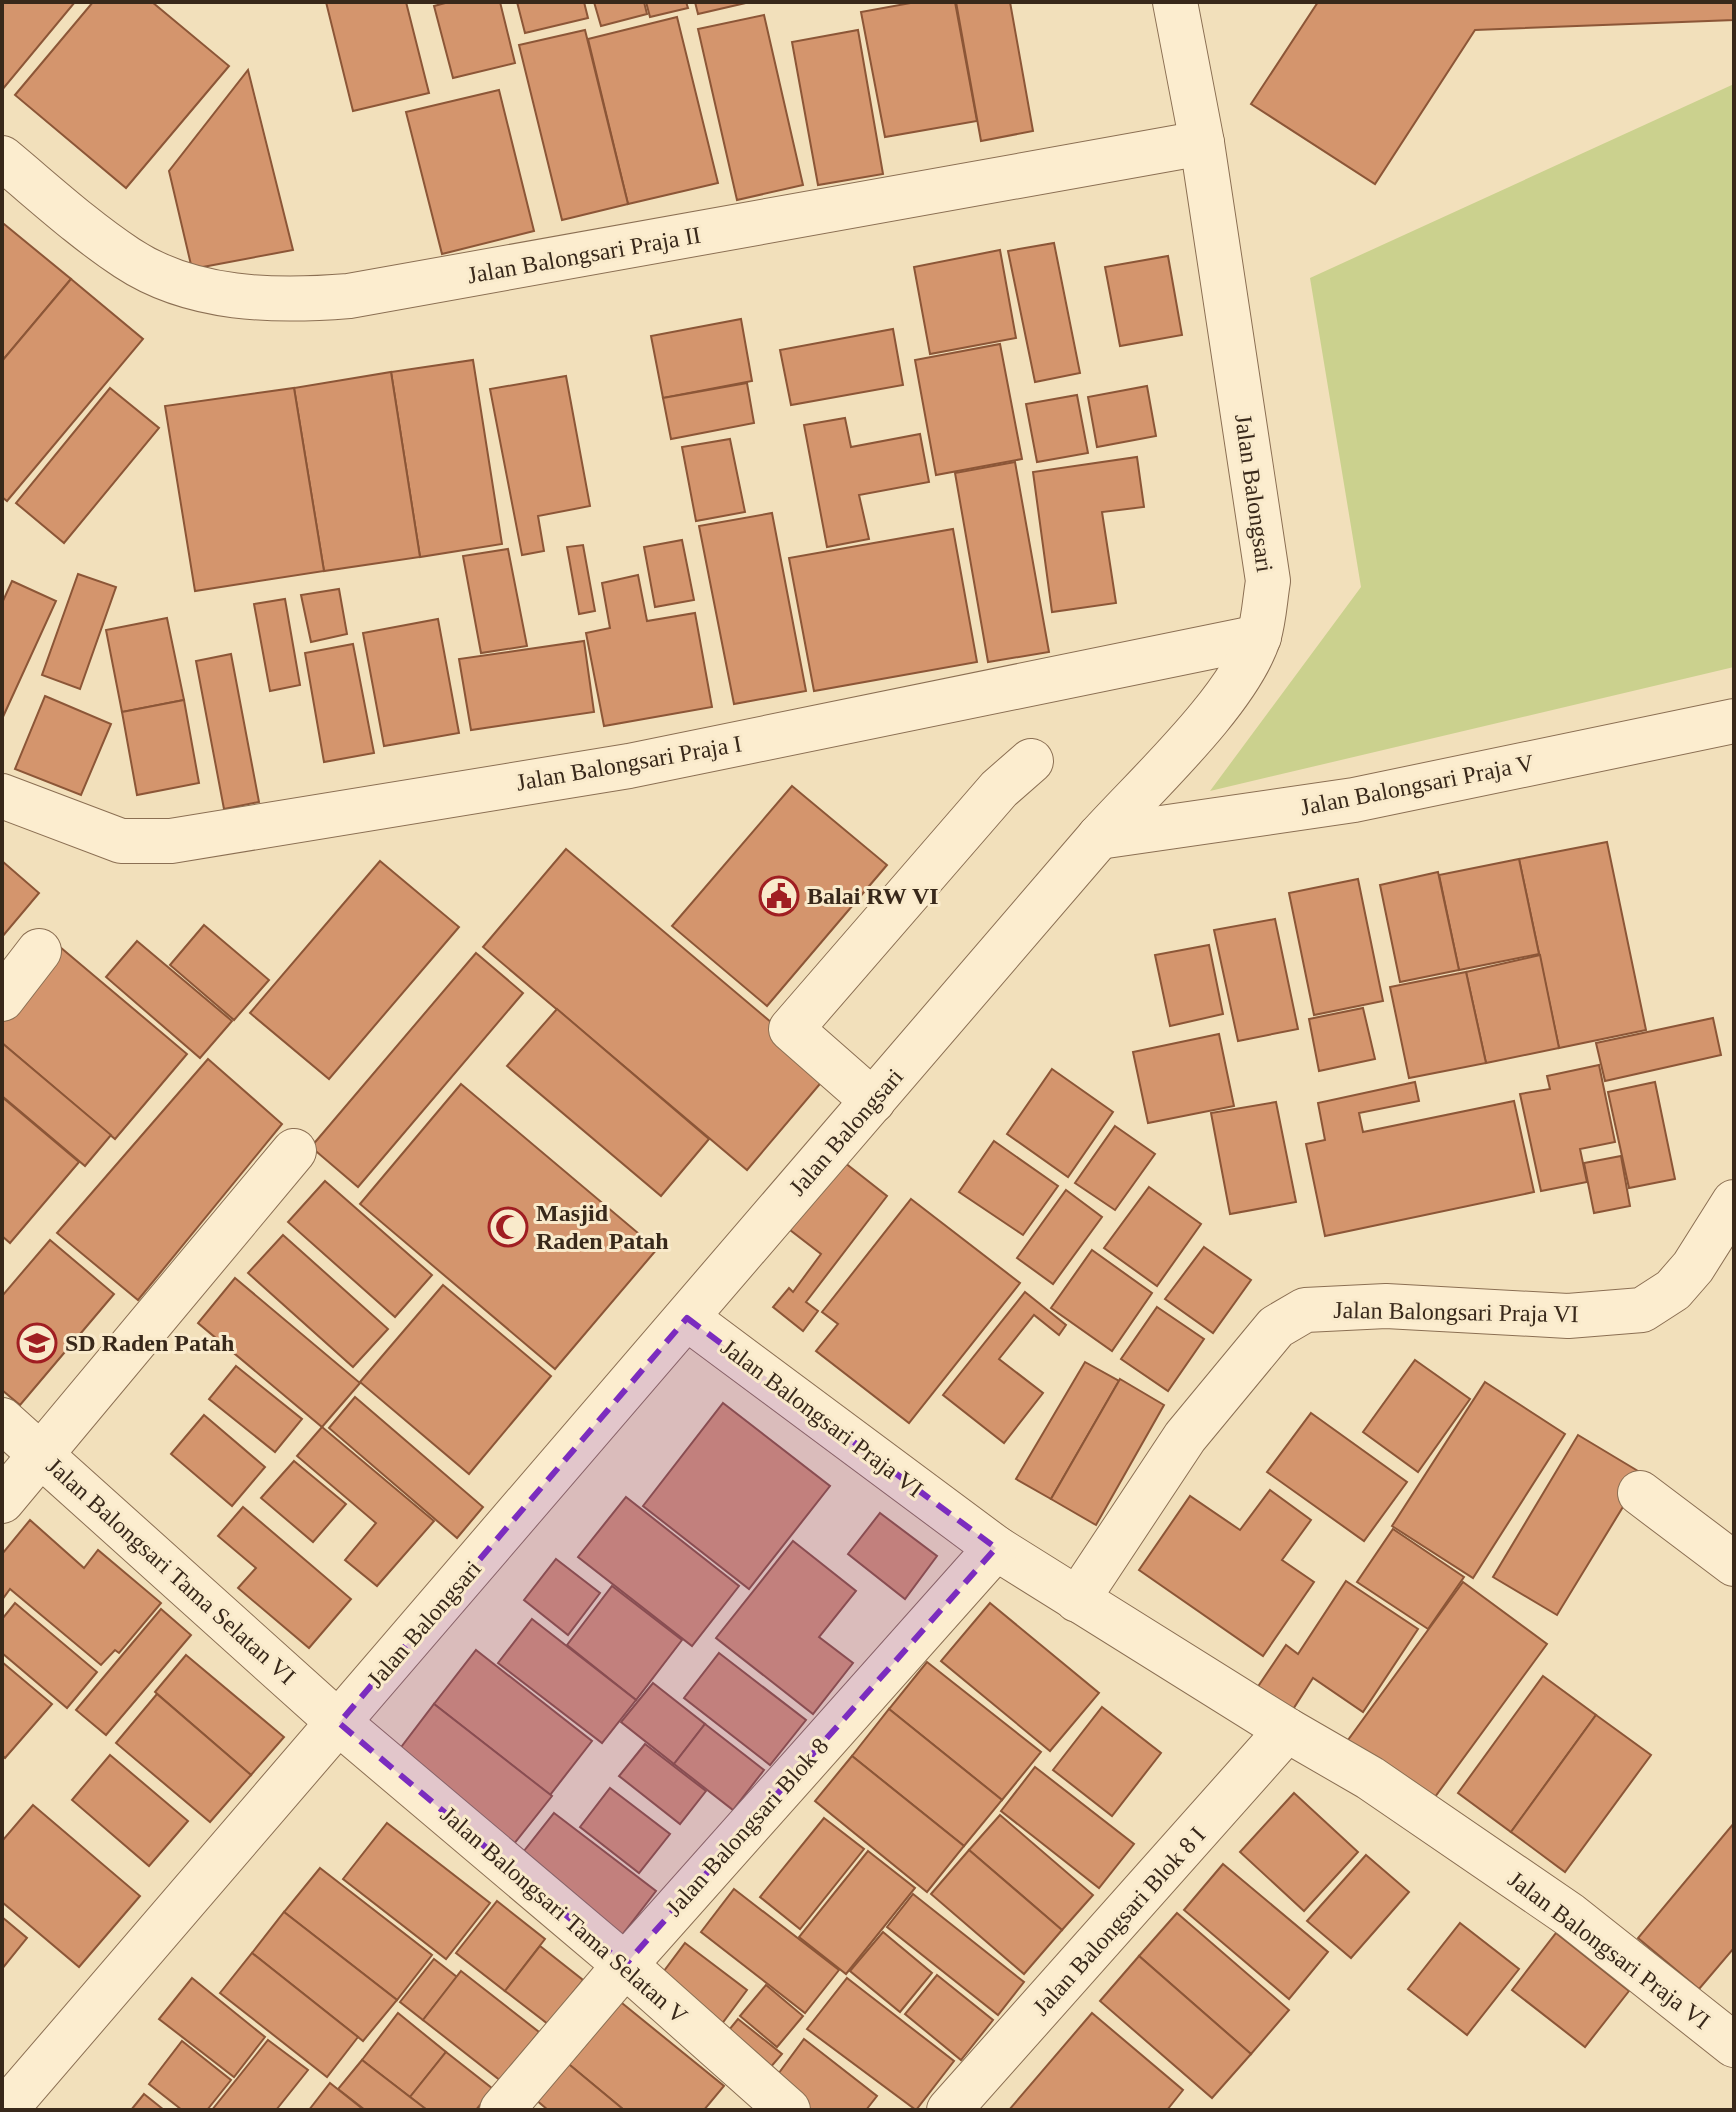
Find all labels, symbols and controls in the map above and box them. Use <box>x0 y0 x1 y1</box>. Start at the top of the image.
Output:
street label: Jalan Balongsari Praja II <box>465 222 703 288</box>
street label: Jalan Balongsari <box>1230 412 1278 574</box>
street label: Jalan Balongsari Praja I <box>514 730 744 796</box>
street label: Jalan Balongsari Praja V <box>1298 749 1537 820</box>
public building icon: Balai RW VI <box>758 875 800 917</box>
place label: Balai RW VI <box>807 883 939 909</box>
street label: Jalan Balongsari <box>784 1063 908 1201</box>
place label: Masjid Raden Patah <box>536 1200 669 1254</box>
mosque icon: Masjid Raden Patah <box>487 1206 529 1248</box>
street label: Jalan Balongsari Praja VI <box>1333 1297 1579 1327</box>
school or university icon: SD Raden Patah <box>16 1322 58 1364</box>
place label: SD Raden Patah <box>65 1330 234 1356</box>
street label: Jalan Balongsari Praja VI <box>716 1334 928 1502</box>
street label: Jalan Balongsari Tama Selatan VI <box>41 1452 301 1690</box>
street label: Jalan Balongsari <box>362 1555 486 1693</box>
street label: Jalan Balongsari Blok 8 <box>660 1733 834 1921</box>
street label: Jalan Balongsari Tama Selatan V <box>436 1801 693 2029</box>
street label: Jalan Balongsari Blok 8 I <box>1028 1822 1210 2020</box>
street label: Jalan Balongsari Praja VI <box>1503 1866 1715 2034</box>

